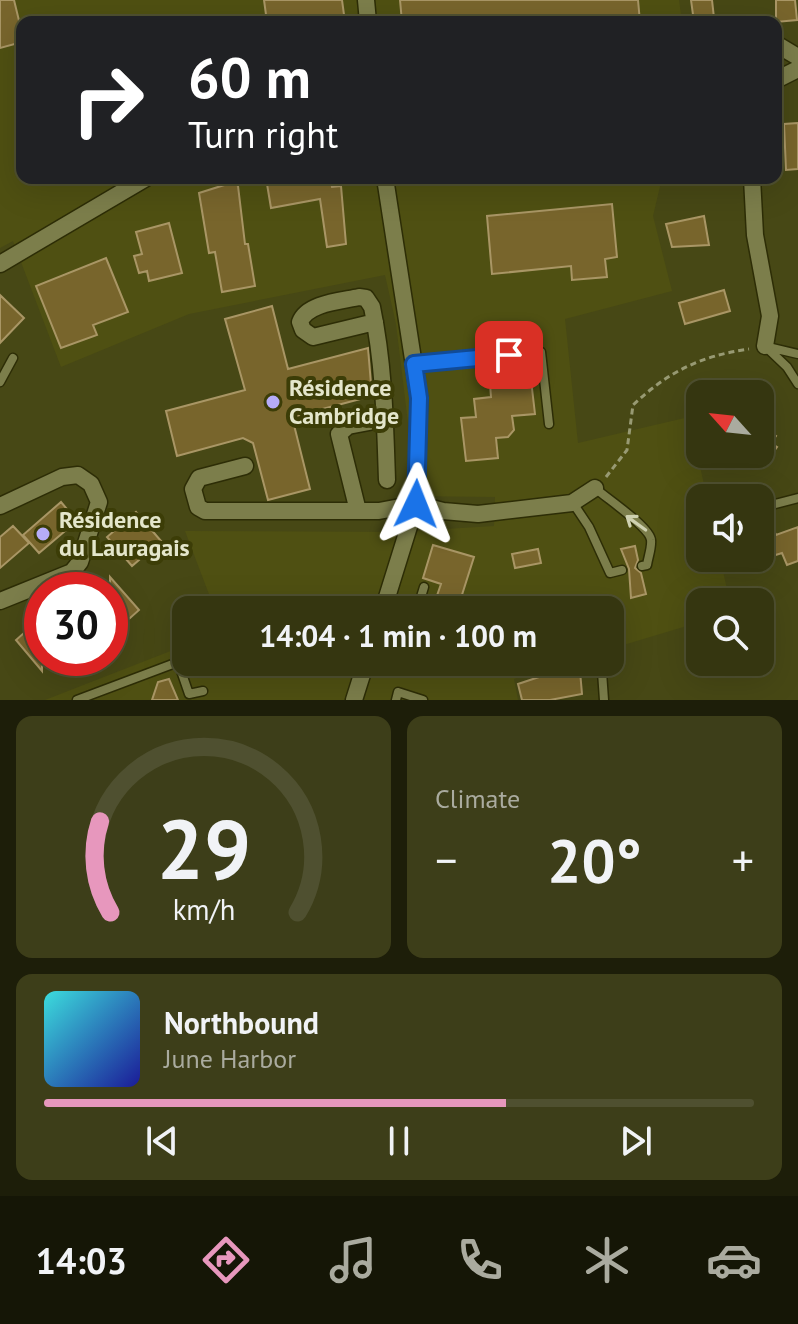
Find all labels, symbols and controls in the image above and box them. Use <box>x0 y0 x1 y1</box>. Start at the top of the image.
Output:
text: 60 m <box>188 41 311 113</box>
icon: right <box>56 48 160 152</box>
text: Turn right <box>188 111 338 158</box>
pin <box>475 321 543 389</box>
icon: arrive <box>487 333 531 377</box>
place label: Résidence Cambridge <box>289 372 399 431</box>
north arrow <box>686 380 774 468</box>
map controls <box>686 380 774 676</box>
marker: Résidence Cambridge <box>264 393 282 411</box>
position arrow <box>374 462 458 546</box>
button: sound <box>686 484 774 572</box>
place label: Résidence du Lauragais <box>59 504 190 563</box>
one-way arrow <box>626 515 647 532</box>
marker: Résidence du Lauragais <box>34 525 52 543</box>
speed limit sign: 30 <box>24 572 128 676</box>
button: search <box>686 588 774 676</box>
text: 14:04 · 1 min · 100 m <box>259 616 537 655</box>
text: Climate <box>435 782 520 815</box>
text: 29 <box>156 794 251 902</box>
text: 20° <box>547 821 642 899</box>
text: − <box>435 831 457 888</box>
text: + <box>732 831 754 888</box>
text: km/h <box>172 891 235 928</box>
text: Northbound <box>164 1003 319 1042</box>
text: June Harbor <box>164 1042 296 1075</box>
icon: previous <box>140 1119 184 1163</box>
icon: pause <box>377 1119 421 1163</box>
icon: next <box>614 1119 658 1163</box>
icon: directions <box>198 1232 254 1288</box>
icon: music <box>325 1232 381 1288</box>
icon: phone <box>452 1232 508 1288</box>
icon: climate <box>579 1232 635 1288</box>
icon: car <box>706 1232 762 1288</box>
text: 14:03 <box>36 1237 127 1284</box>

